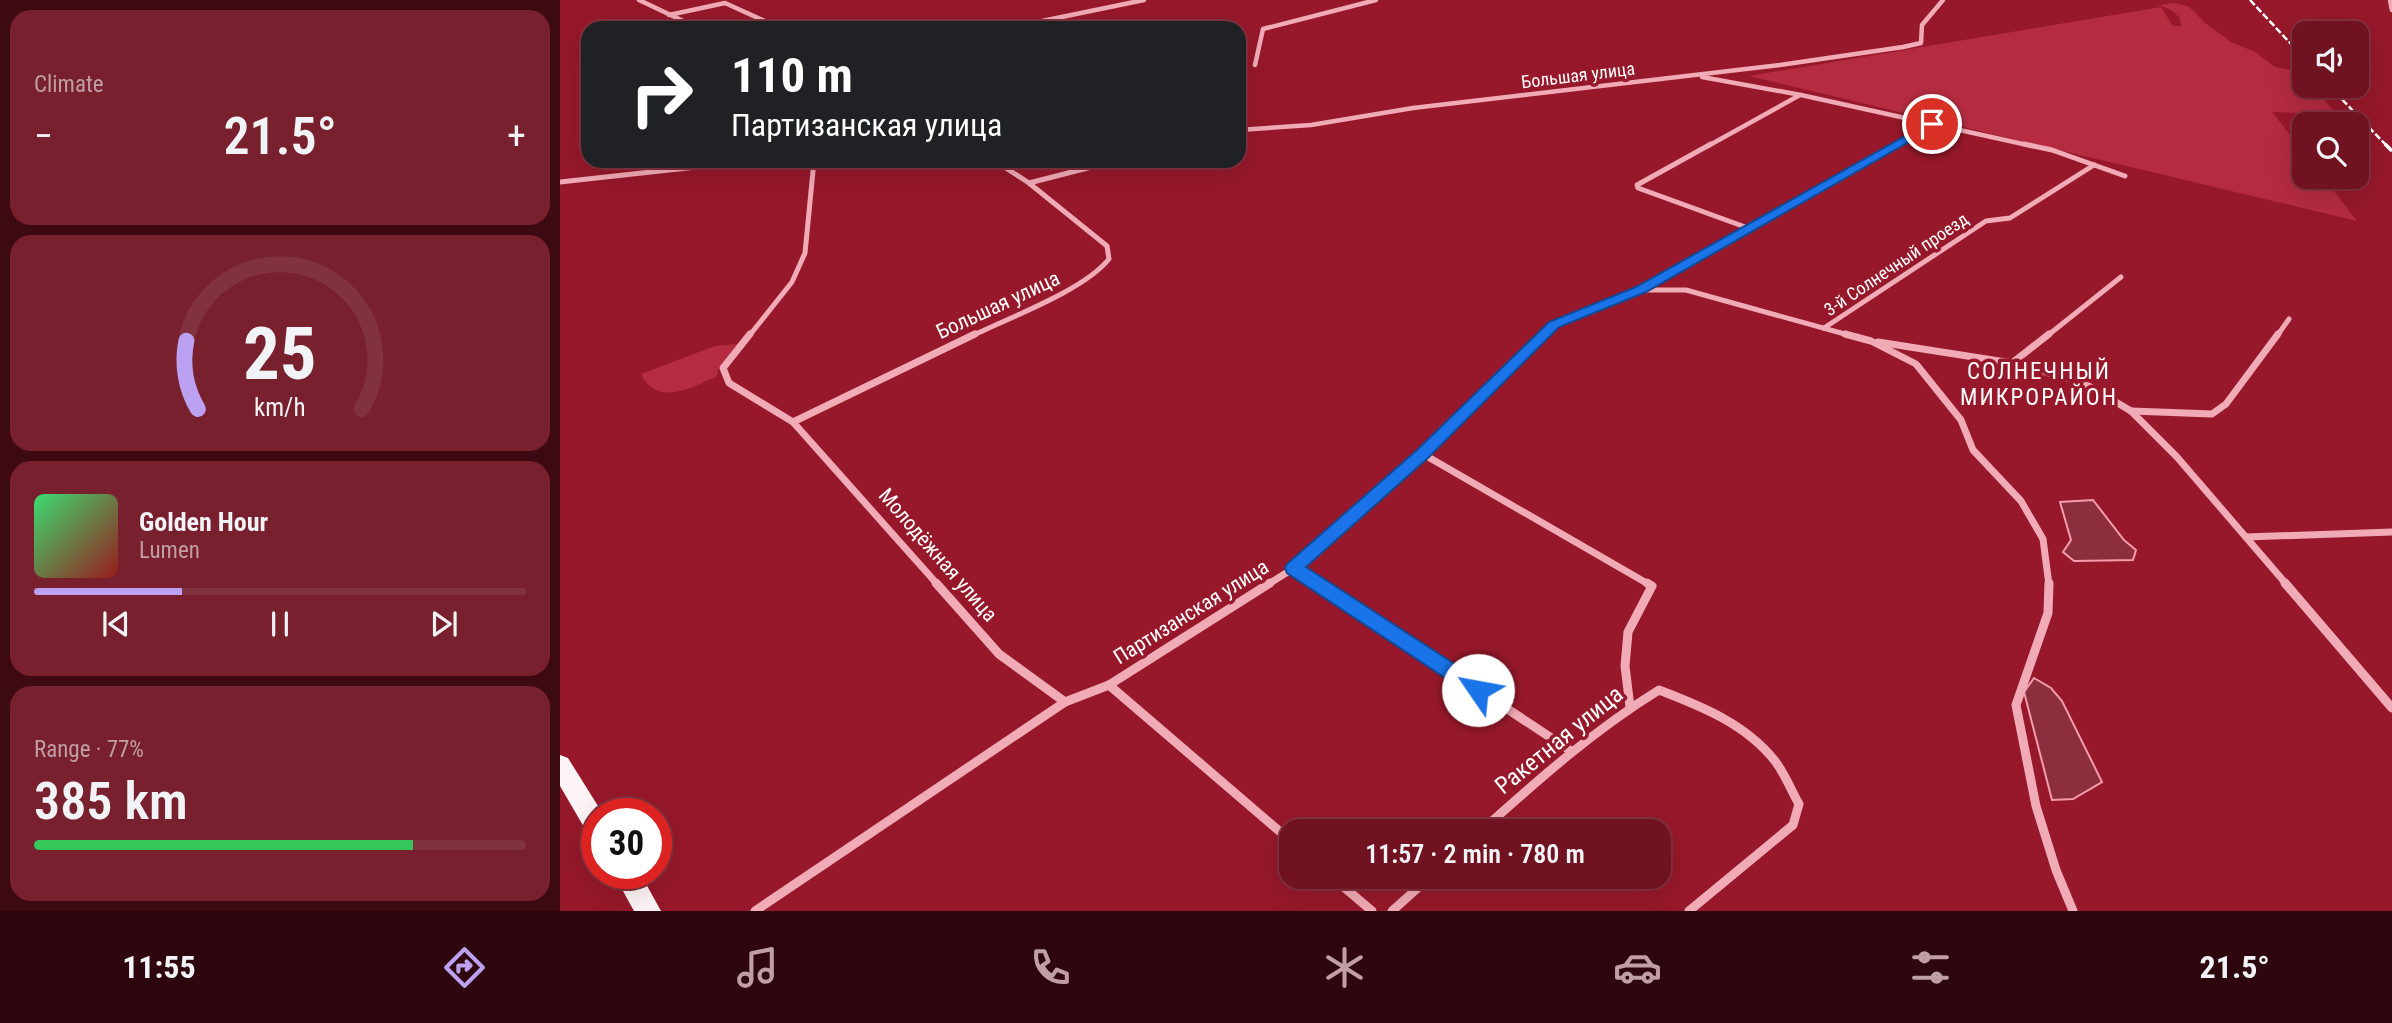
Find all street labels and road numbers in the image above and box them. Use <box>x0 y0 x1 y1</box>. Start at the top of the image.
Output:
street label: Большая улица <box>1520 58 1636 92</box>
street label: 3-й Солнечный проезд <box>1820 208 1972 320</box>
street label: Большая улица <box>933 266 1063 344</box>
street label: Молодёжная улица <box>874 484 1002 626</box>
street label: Партизанская улица <box>1109 555 1273 669</box>
street label: Ракетная улица <box>1489 680 1629 800</box>

